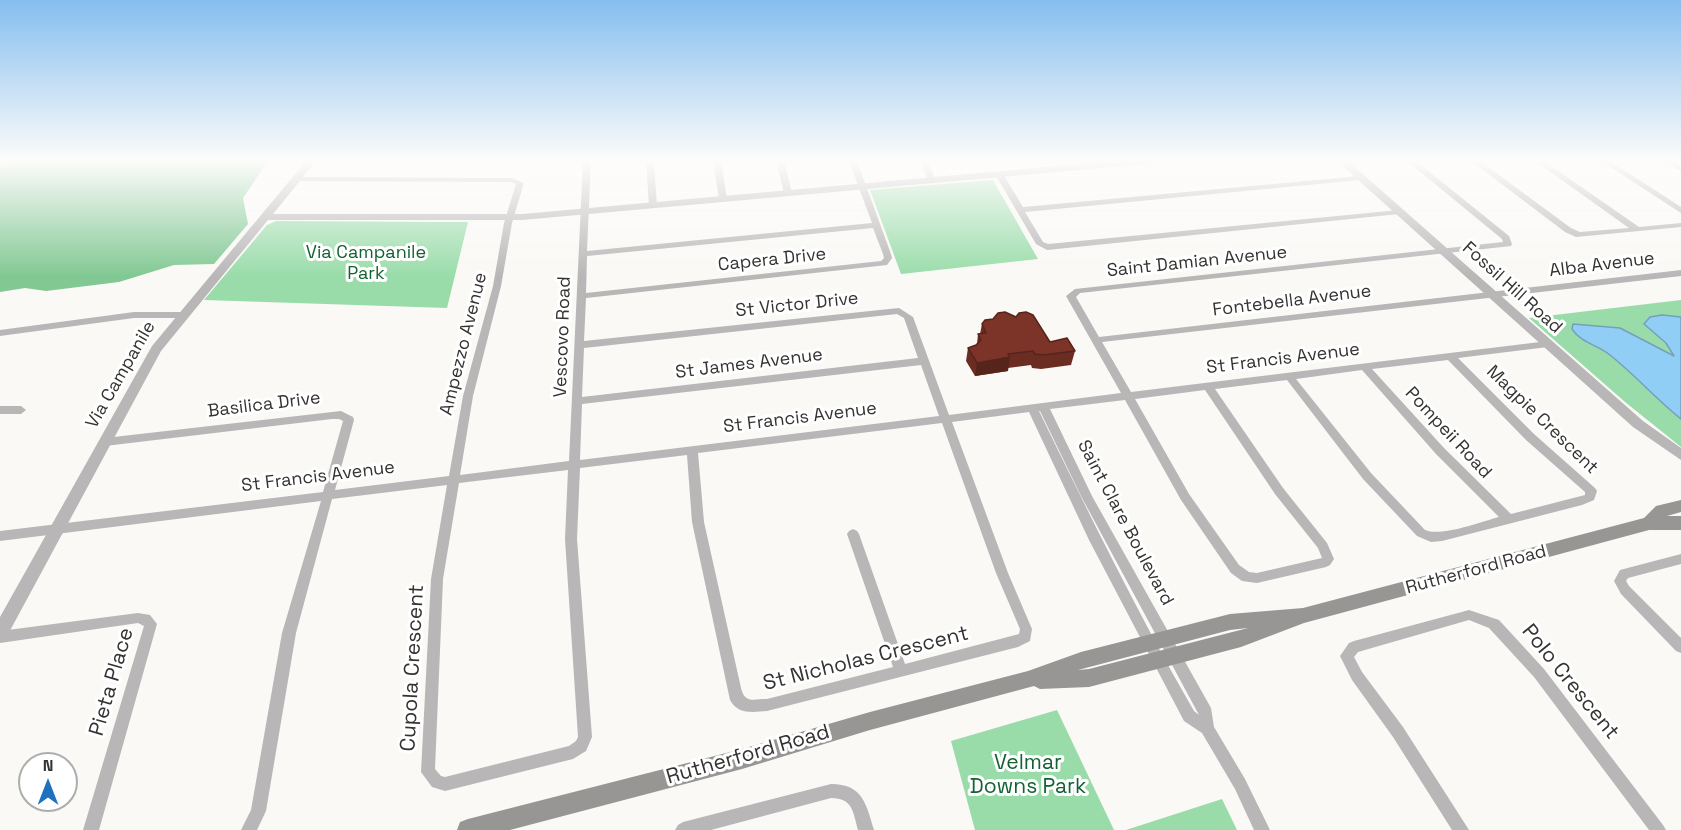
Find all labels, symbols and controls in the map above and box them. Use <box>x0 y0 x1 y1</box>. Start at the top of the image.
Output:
street label: Fossil Hill Road <box>1458 237 1566 339</box>
park label: Via Campanile Park <box>306 242 426 284</box>
street label: Saint Damian Avenue <box>1106 242 1288 282</box>
street label: Capera Drive <box>717 244 827 276</box>
street label: Alba Avenue <box>1548 248 1656 282</box>
street label: Ampezzo Avenue <box>436 270 492 418</box>
street label: Vescovo Road <box>550 276 576 398</box>
street label: Fontebella Avenue <box>1211 281 1373 321</box>
street label: St Victor Drive <box>734 288 860 322</box>
street label: Via Campanile <box>82 317 160 433</box>
street label: St Francis Avenue <box>1205 339 1361 379</box>
street label: St James Avenue <box>674 344 824 384</box>
street label: Magpie Crescent <box>1482 361 1602 479</box>
street label: Pompeii Road <box>1400 383 1496 483</box>
street label: Basilica Drive <box>206 387 322 423</box>
street label: St Francis Avenue <box>722 398 878 438</box>
street label: Saint Clare Boulevard <box>1072 437 1178 609</box>
street label: St Francis Avenue <box>240 457 396 497</box>
street label: Rutherford Road <box>1403 541 1549 599</box>
street label: Cupola Crescent <box>396 584 430 752</box>
street label: Polo Crescent <box>1516 619 1624 745</box>
street label: St Nicholas Crescent <box>761 621 971 697</box>
street label: Pieta Place <box>85 625 139 739</box>
street label: Rutherford Road <box>663 720 833 790</box>
park label: Velmar Downs Park <box>970 750 1086 800</box>
north arrow <box>18 752 78 812</box>
text: N <box>43 755 53 776</box>

